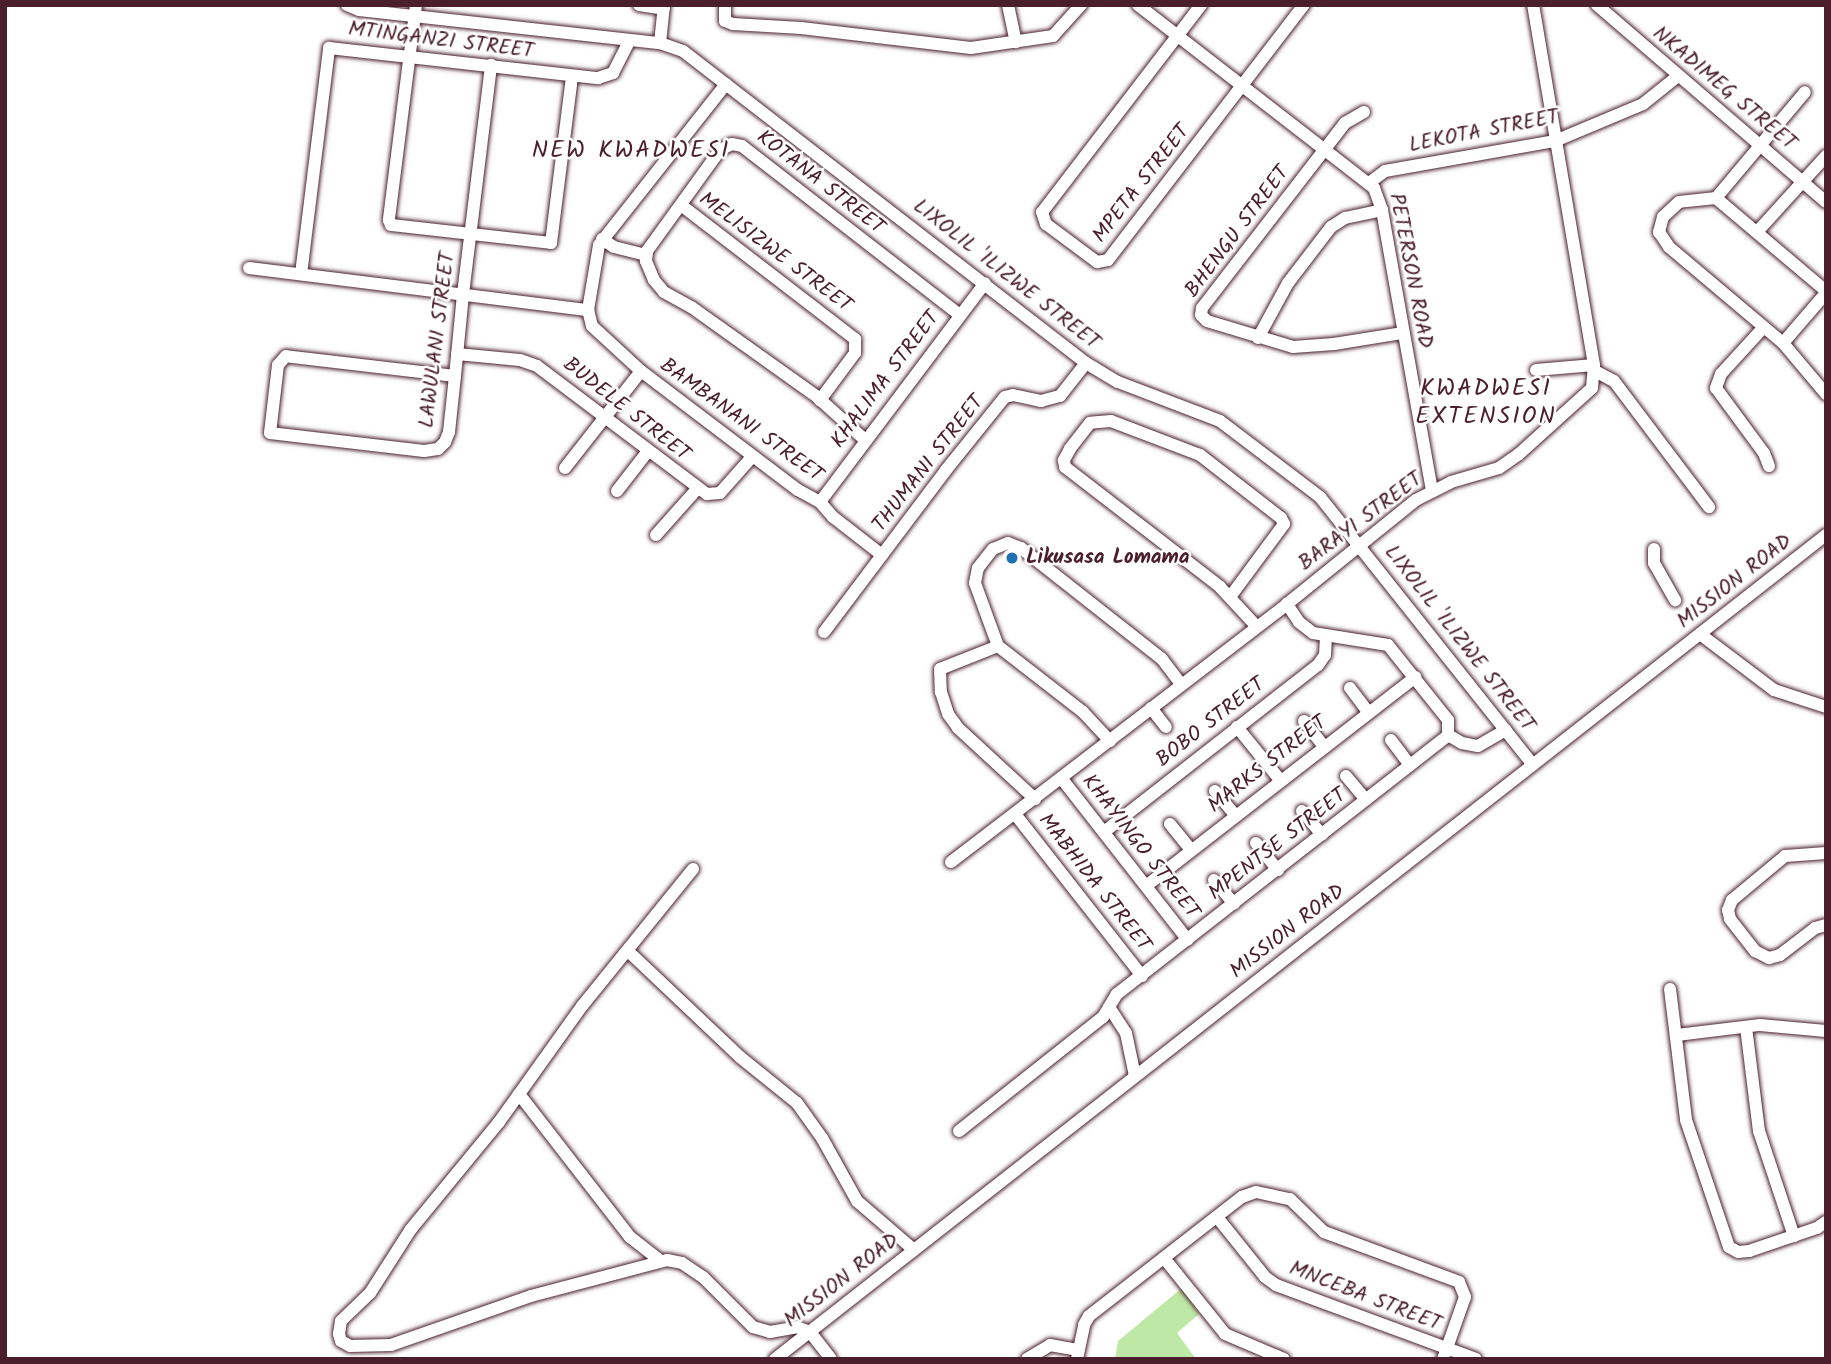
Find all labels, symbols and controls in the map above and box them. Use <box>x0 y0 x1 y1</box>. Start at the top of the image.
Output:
street label: MTINGANZI STREET <box>347 17 535 65</box>
street label: NKADIMEG STREET <box>1647 21 1801 157</box>
street label: LEKOTA STREET <box>1407 105 1561 159</box>
street label: MPETA STREET <box>1088 120 1196 248</box>
street label: KOTANA STREET <box>751 125 889 241</box>
district label: NEW KWADWESI <box>533 137 729 165</box>
street label: BHENGU STREET <box>1180 161 1296 303</box>
street label: MELISIZWE STREET <box>694 187 856 319</box>
street label: PETERSON ROAD <box>1383 191 1437 351</box>
street label: LIXOLIL 'ILIZWE STREET <box>908 194 1104 356</box>
street label: LAWULANI STREET <box>415 251 461 429</box>
street label: KHALIMA STREET <box>826 306 946 454</box>
street label: BUDELE STREET <box>557 353 695 467</box>
street label: BAMBANANI STREET <box>655 353 827 489</box>
district label: KWADWESI EXTENSION <box>1416 375 1556 431</box>
street label: THUMANI STREET <box>868 391 990 537</box>
street label: BARAYI STREET <box>1294 467 1428 577</box>
street label: MISSION ROAD <box>1673 529 1797 635</box>
street label: LIXOLIL 'ILIZWE STREET <box>1378 541 1540 737</box>
place label: Likusasa Lomama <box>1026 545 1189 571</box>
marker: Likusasa Lomama <box>1004 550 1020 566</box>
street label: BOBO STREET <box>1151 673 1271 773</box>
street label: MARKS STREET <box>1203 711 1333 819</box>
street label: KHAYINGO STREET <box>1076 770 1204 924</box>
street label: MPENTSE STREET <box>1204 783 1352 907</box>
street label: MABHIDA STREET <box>1032 809 1156 957</box>
street label: MISSION ROAD <box>1226 879 1350 985</box>
street label: MISSION ROAD <box>780 1228 904 1334</box>
street label: MNCEBA STREET <box>1285 1256 1445 1338</box>

